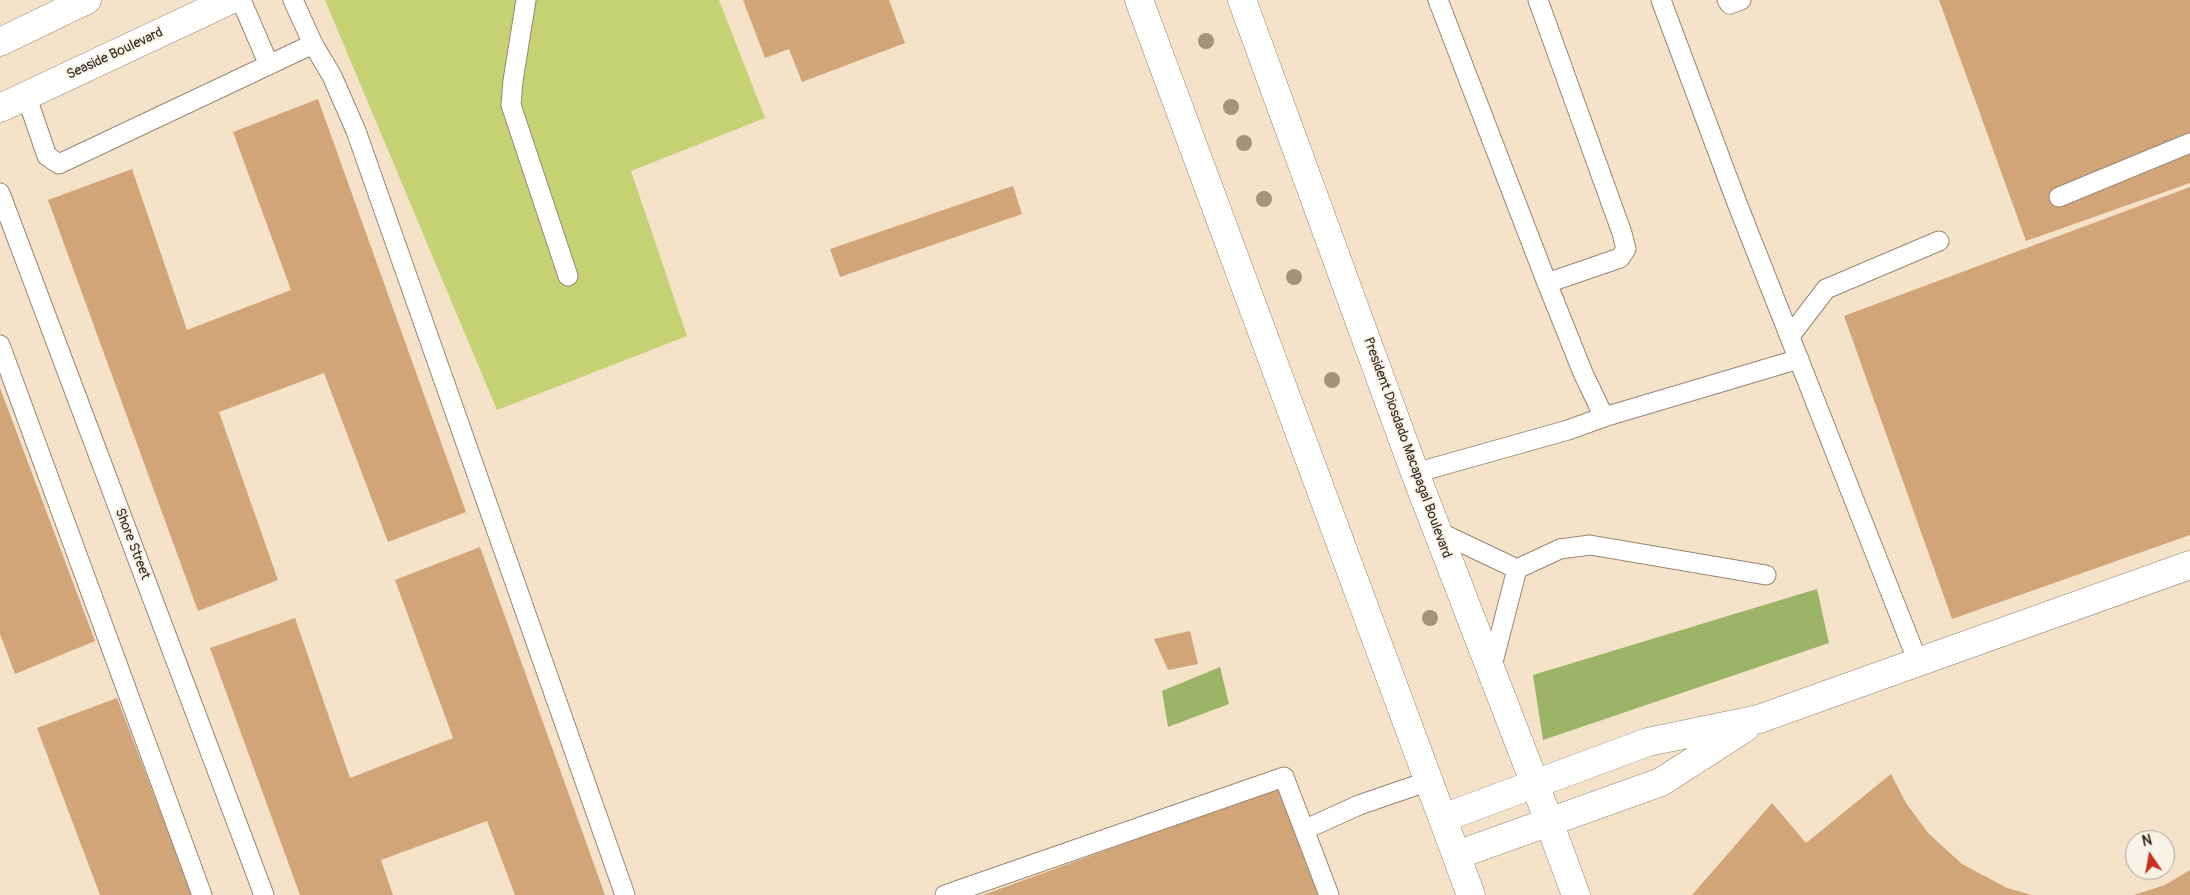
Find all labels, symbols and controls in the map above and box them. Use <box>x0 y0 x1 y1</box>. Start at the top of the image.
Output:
street label: Seaside Boulevard <box>64 24 166 84</box>
street label: President Diosdado Macapagal Boulevard <box>1359 335 1455 561</box>
street label: Shore Street <box>111 506 153 582</box>
north arrow <box>2125 830 2175 880</box>
text: N <box>2141 832 2153 850</box>

